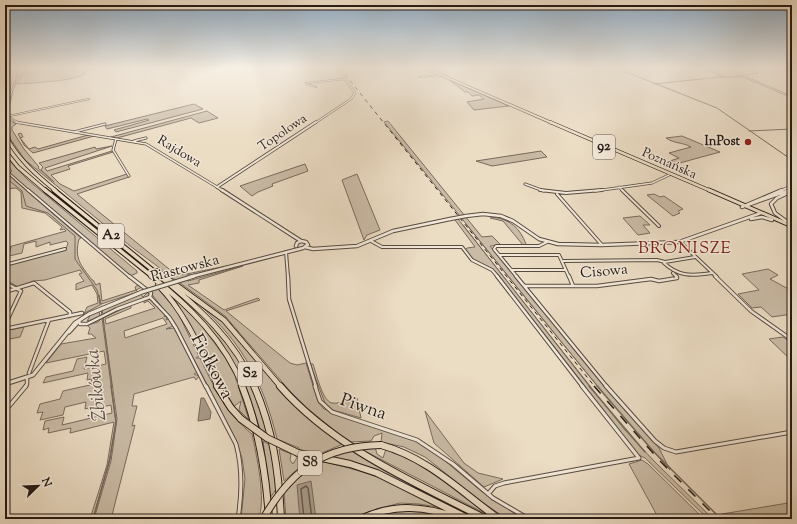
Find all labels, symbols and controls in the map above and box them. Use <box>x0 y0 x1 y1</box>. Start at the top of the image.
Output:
street label: Topolowa <box>255 110 311 156</box>
street label: Rajdowa <box>154 132 204 172</box>
place label: InPost <box>705 133 741 151</box>
road number: 92 <box>593 135 615 159</box>
marker: InPost <box>743 137 753 147</box>
street label: Poznańska <box>639 144 699 184</box>
road number: A2 <box>98 224 124 248</box>
district label: BRONISZE <box>638 237 732 261</box>
street label: Piastowska <box>148 250 222 288</box>
street label: Cisowa <box>579 259 629 285</box>
street label: Fiołkowa <box>183 330 239 404</box>
water label: Żbikówka <box>80 348 114 422</box>
road number: S2 <box>238 362 262 386</box>
street label: Piwna <box>336 388 390 428</box>
road number: S8 <box>298 451 322 475</box>
north arrow <box>18 466 58 506</box>
text: N <box>37 474 55 490</box>

